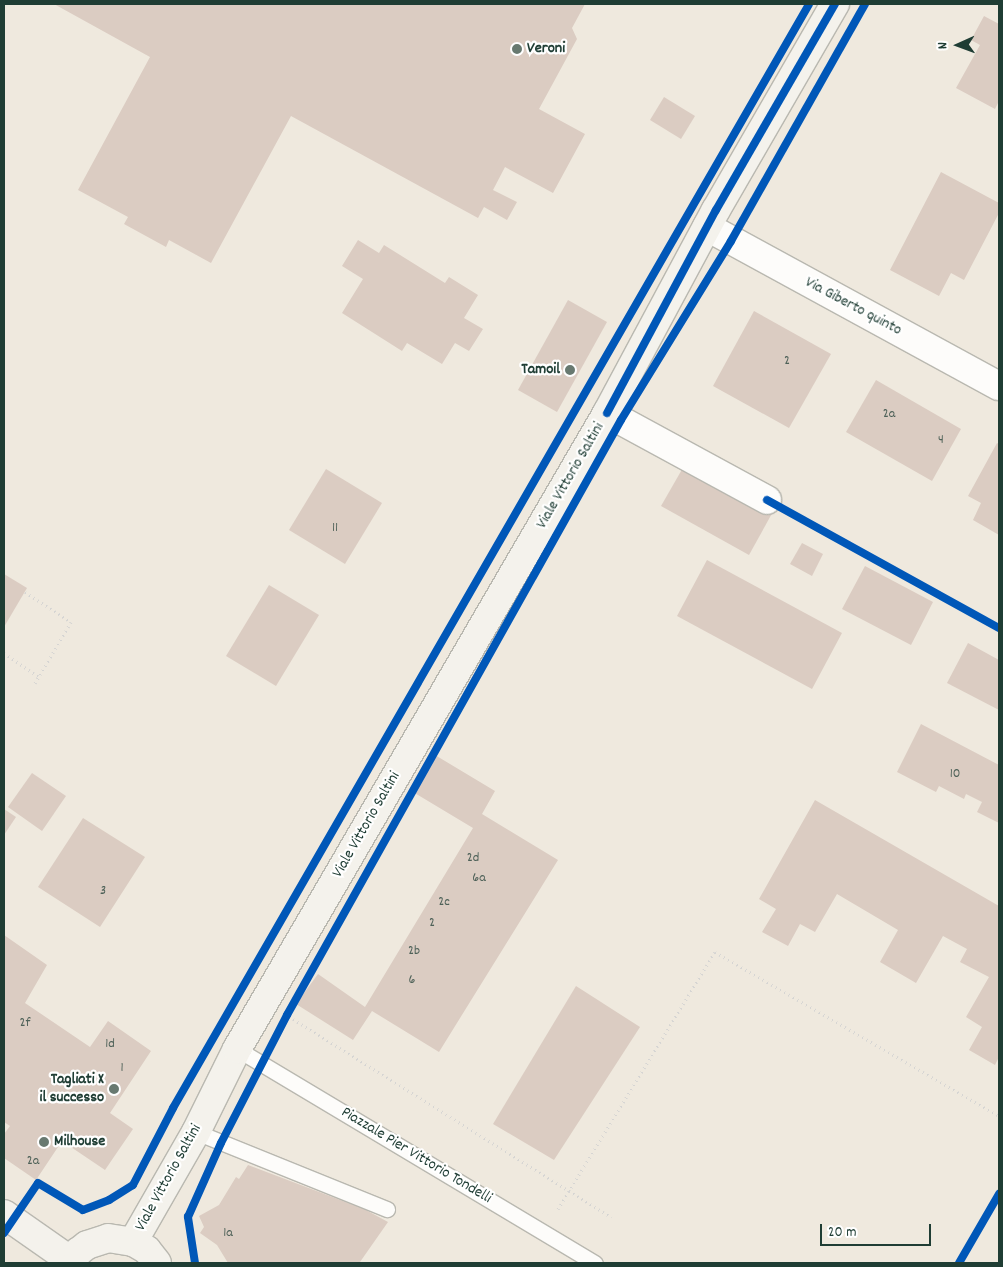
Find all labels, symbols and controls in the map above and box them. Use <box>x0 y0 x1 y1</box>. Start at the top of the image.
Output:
north arrow <box>933 20 983 70</box>
place label: Veroni <box>527 39 565 59</box>
text: N <box>933 42 953 49</box>
marker: Veroni <box>511 43 523 55</box>
street label: Via Giberto quinto <box>801 273 905 341</box>
house number: 2 <box>784 353 790 369</box>
place label: Tamoil <box>521 360 560 380</box>
marker: Tamoil <box>564 364 576 376</box>
house number: 2a <box>883 406 895 422</box>
street label: Viale Vittorio Saltini <box>533 420 609 532</box>
house number: 4 <box>938 432 944 448</box>
house number: 11 <box>332 520 338 536</box>
house number: 10 <box>950 766 960 782</box>
street label: Viale Vittorio Saltini <box>329 769 405 881</box>
house number: 2d <box>467 850 479 866</box>
house number: 6a <box>472 870 486 886</box>
house number: 3 <box>100 883 106 899</box>
house number: 2c <box>438 894 450 910</box>
house number: 2 <box>429 915 435 931</box>
house number: 2b <box>408 943 420 959</box>
house number: 6 <box>409 972 415 988</box>
house number: 2f <box>19 1015 31 1031</box>
house number: 1d <box>105 1036 115 1052</box>
house number: 1 <box>120 1060 124 1076</box>
place label: Tagliati X il successo <box>39 1070 104 1108</box>
marker: Tagliati X il successo <box>108 1083 120 1095</box>
street label: Piazzale Pier Vittorio Tondelli <box>337 1103 495 1209</box>
street label: Viale Vittorio Saltini <box>132 1121 206 1235</box>
place label: Milhouse <box>54 1132 105 1152</box>
marker: Milhouse <box>38 1136 50 1148</box>
house number: 2a <box>27 1153 39 1169</box>
scale bar <box>823 1214 934 1246</box>
text: 20 m <box>828 1222 856 1244</box>
house number: 1a <box>223 1225 233 1241</box>

